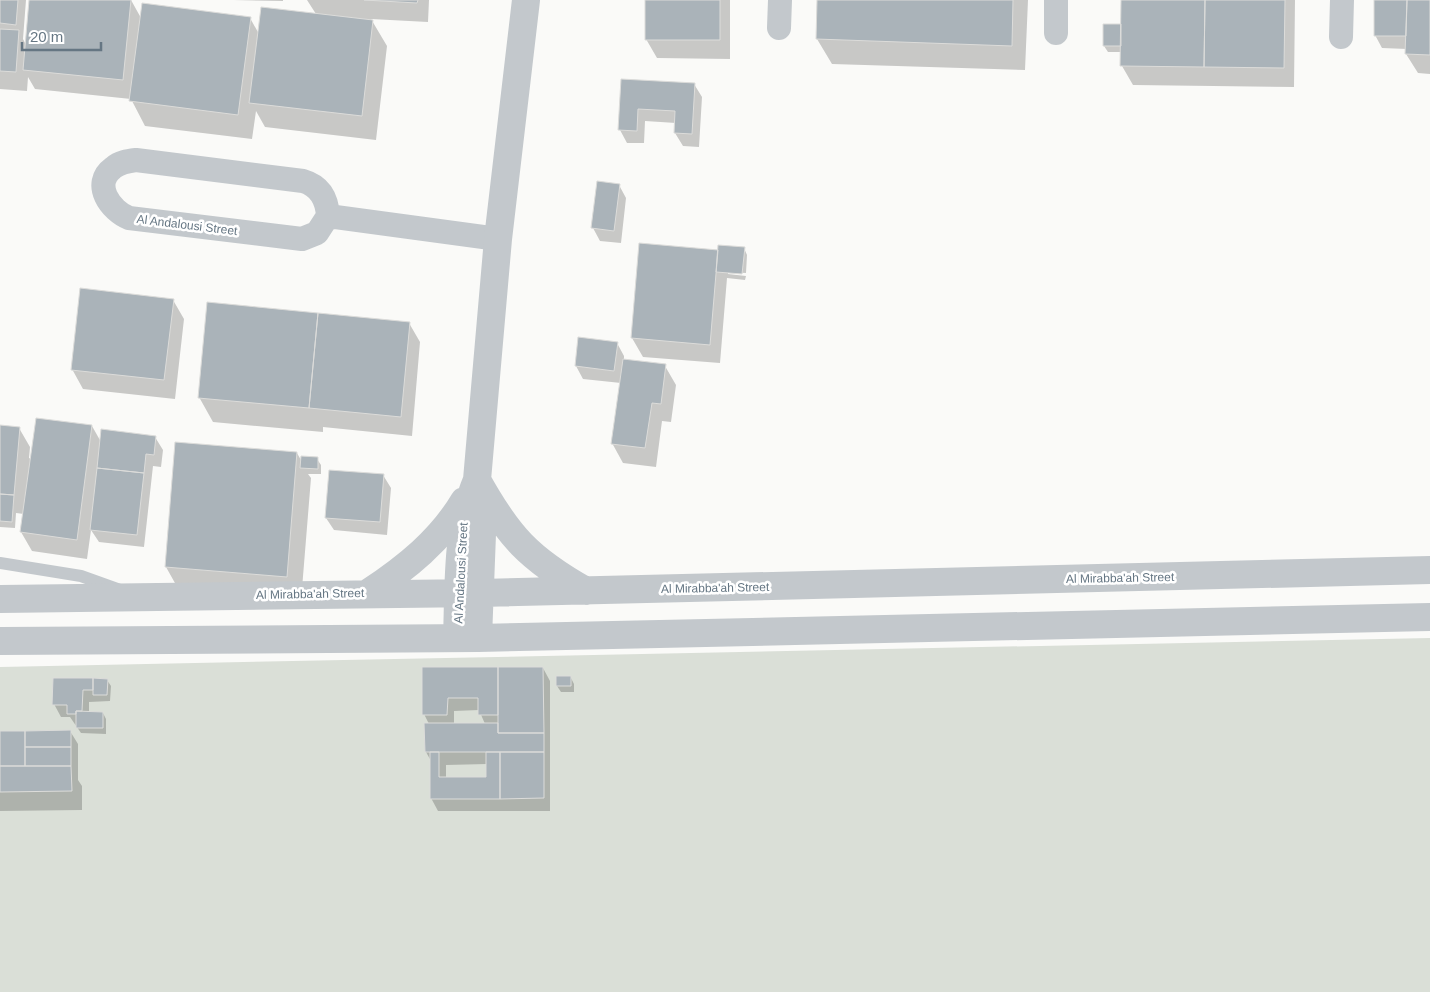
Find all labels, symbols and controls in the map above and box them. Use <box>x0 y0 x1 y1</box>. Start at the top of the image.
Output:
scale bar <box>22 20 101 52</box>
text: 20 m <box>30 28 63 45</box>
street label: Al Andalousi Street <box>136 212 239 238</box>
street label: Al Andalousi Street <box>451 521 471 624</box>
street label: Al Mirabba'ah Street <box>1066 570 1175 586</box>
street label: Al Mirabba'ah Street <box>661 580 770 596</box>
street label: Al Mirabba'ah Street <box>256 586 365 602</box>

